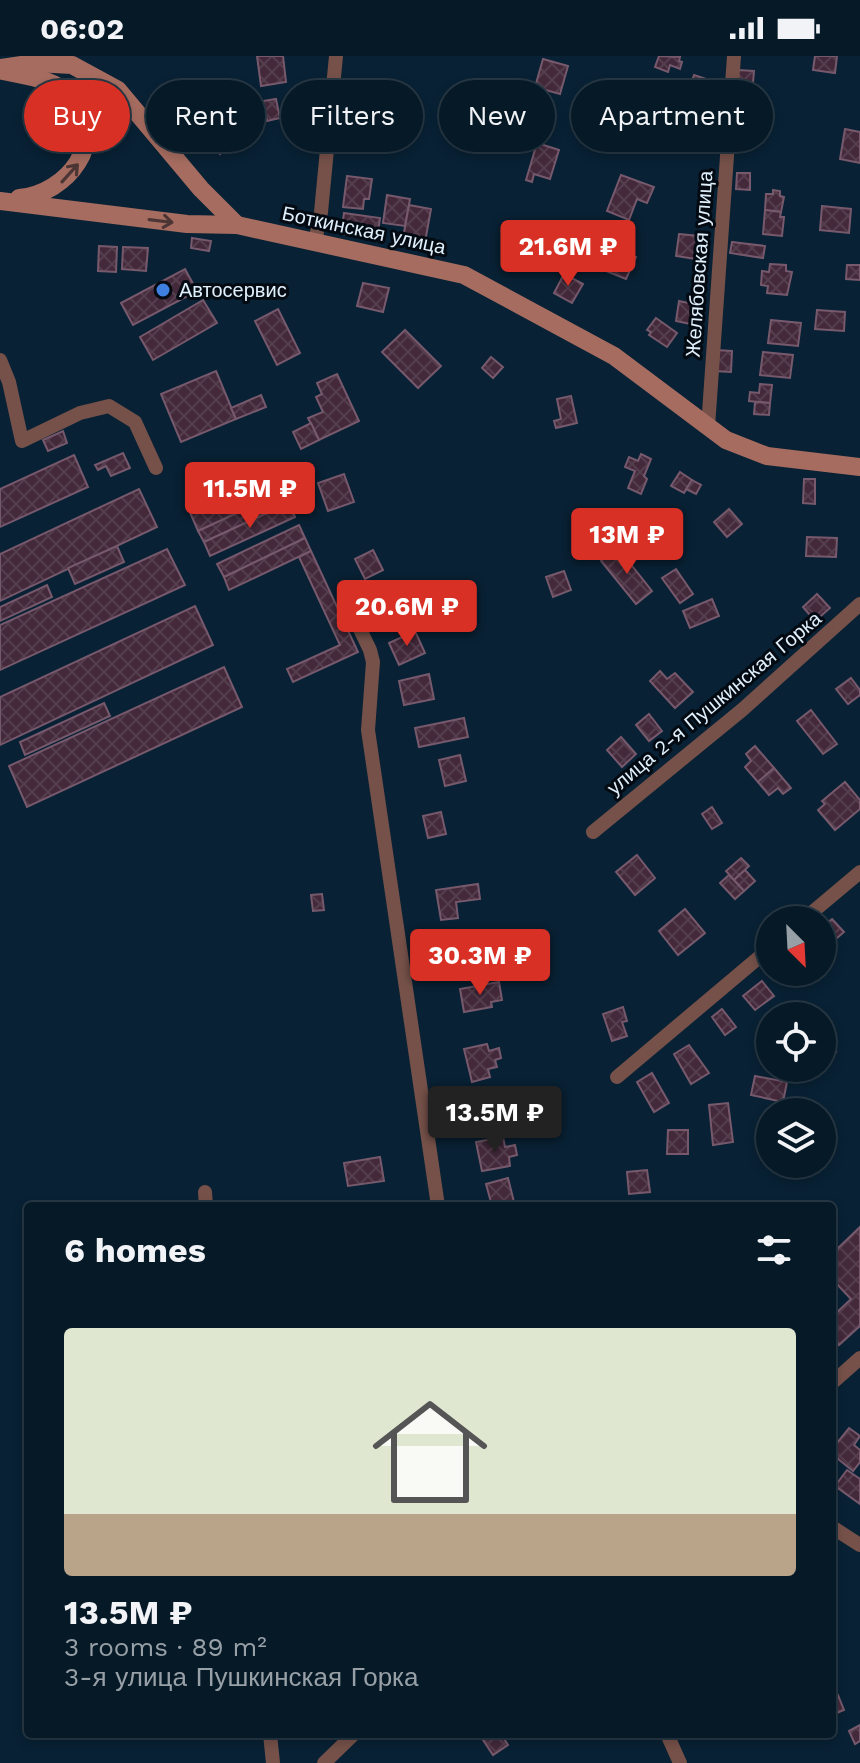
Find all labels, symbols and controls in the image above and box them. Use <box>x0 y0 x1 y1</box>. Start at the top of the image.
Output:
text: 06:02 <box>40 11 124 46</box>
chip: Buy <box>24 80 130 152</box>
chip: Rent <box>146 80 265 152</box>
chip: Filters <box>281 80 423 152</box>
chip: New <box>439 80 555 152</box>
chip: Apartment <box>571 80 773 152</box>
one-way arrow <box>60 163 78 183</box>
street label: Желябовская улица <box>681 169 718 358</box>
street label: Боткинская улица <box>280 201 449 259</box>
one-way arrow <box>147 213 174 228</box>
pin: 21.6M ₽ <box>494 220 642 288</box>
text: 21.6M ₽ <box>518 231 618 261</box>
place label: Автосервис <box>179 278 287 302</box>
marker: Автосервис <box>154 281 172 299</box>
pin: 11.5M ₽ <box>176 462 324 530</box>
text: 11.5M ₽ <box>203 473 297 503</box>
pin: 13M ₽ <box>571 508 683 576</box>
text: 13M ₽ <box>589 519 665 549</box>
pin: 20.6M ₽ <box>333 580 481 648</box>
text: 20.6M ₽ <box>355 591 459 621</box>
street label: улица 2-я Пушкинская Горка <box>602 606 827 800</box>
north arrow <box>756 906 836 986</box>
map controls <box>756 906 836 1178</box>
pin: 30.3M ₽ <box>406 929 554 997</box>
text: 30.3M ₽ <box>428 940 532 970</box>
button: locate <box>756 1002 836 1082</box>
pin: 13.5M ₽ <box>421 1086 569 1154</box>
text: 13.5M ₽ <box>446 1097 544 1127</box>
button: layers <box>756 1098 836 1178</box>
icon: filters <box>752 1228 796 1272</box>
text: 6 homes <box>64 1230 206 1270</box>
icon: home <box>358 1380 502 1524</box>
text: 13.5M ₽ <box>64 1592 193 1632</box>
text: 3 rooms · 89 m² <box>64 1632 267 1662</box>
text: 3-я улица Пушкинская Горка <box>64 1662 419 1692</box>

